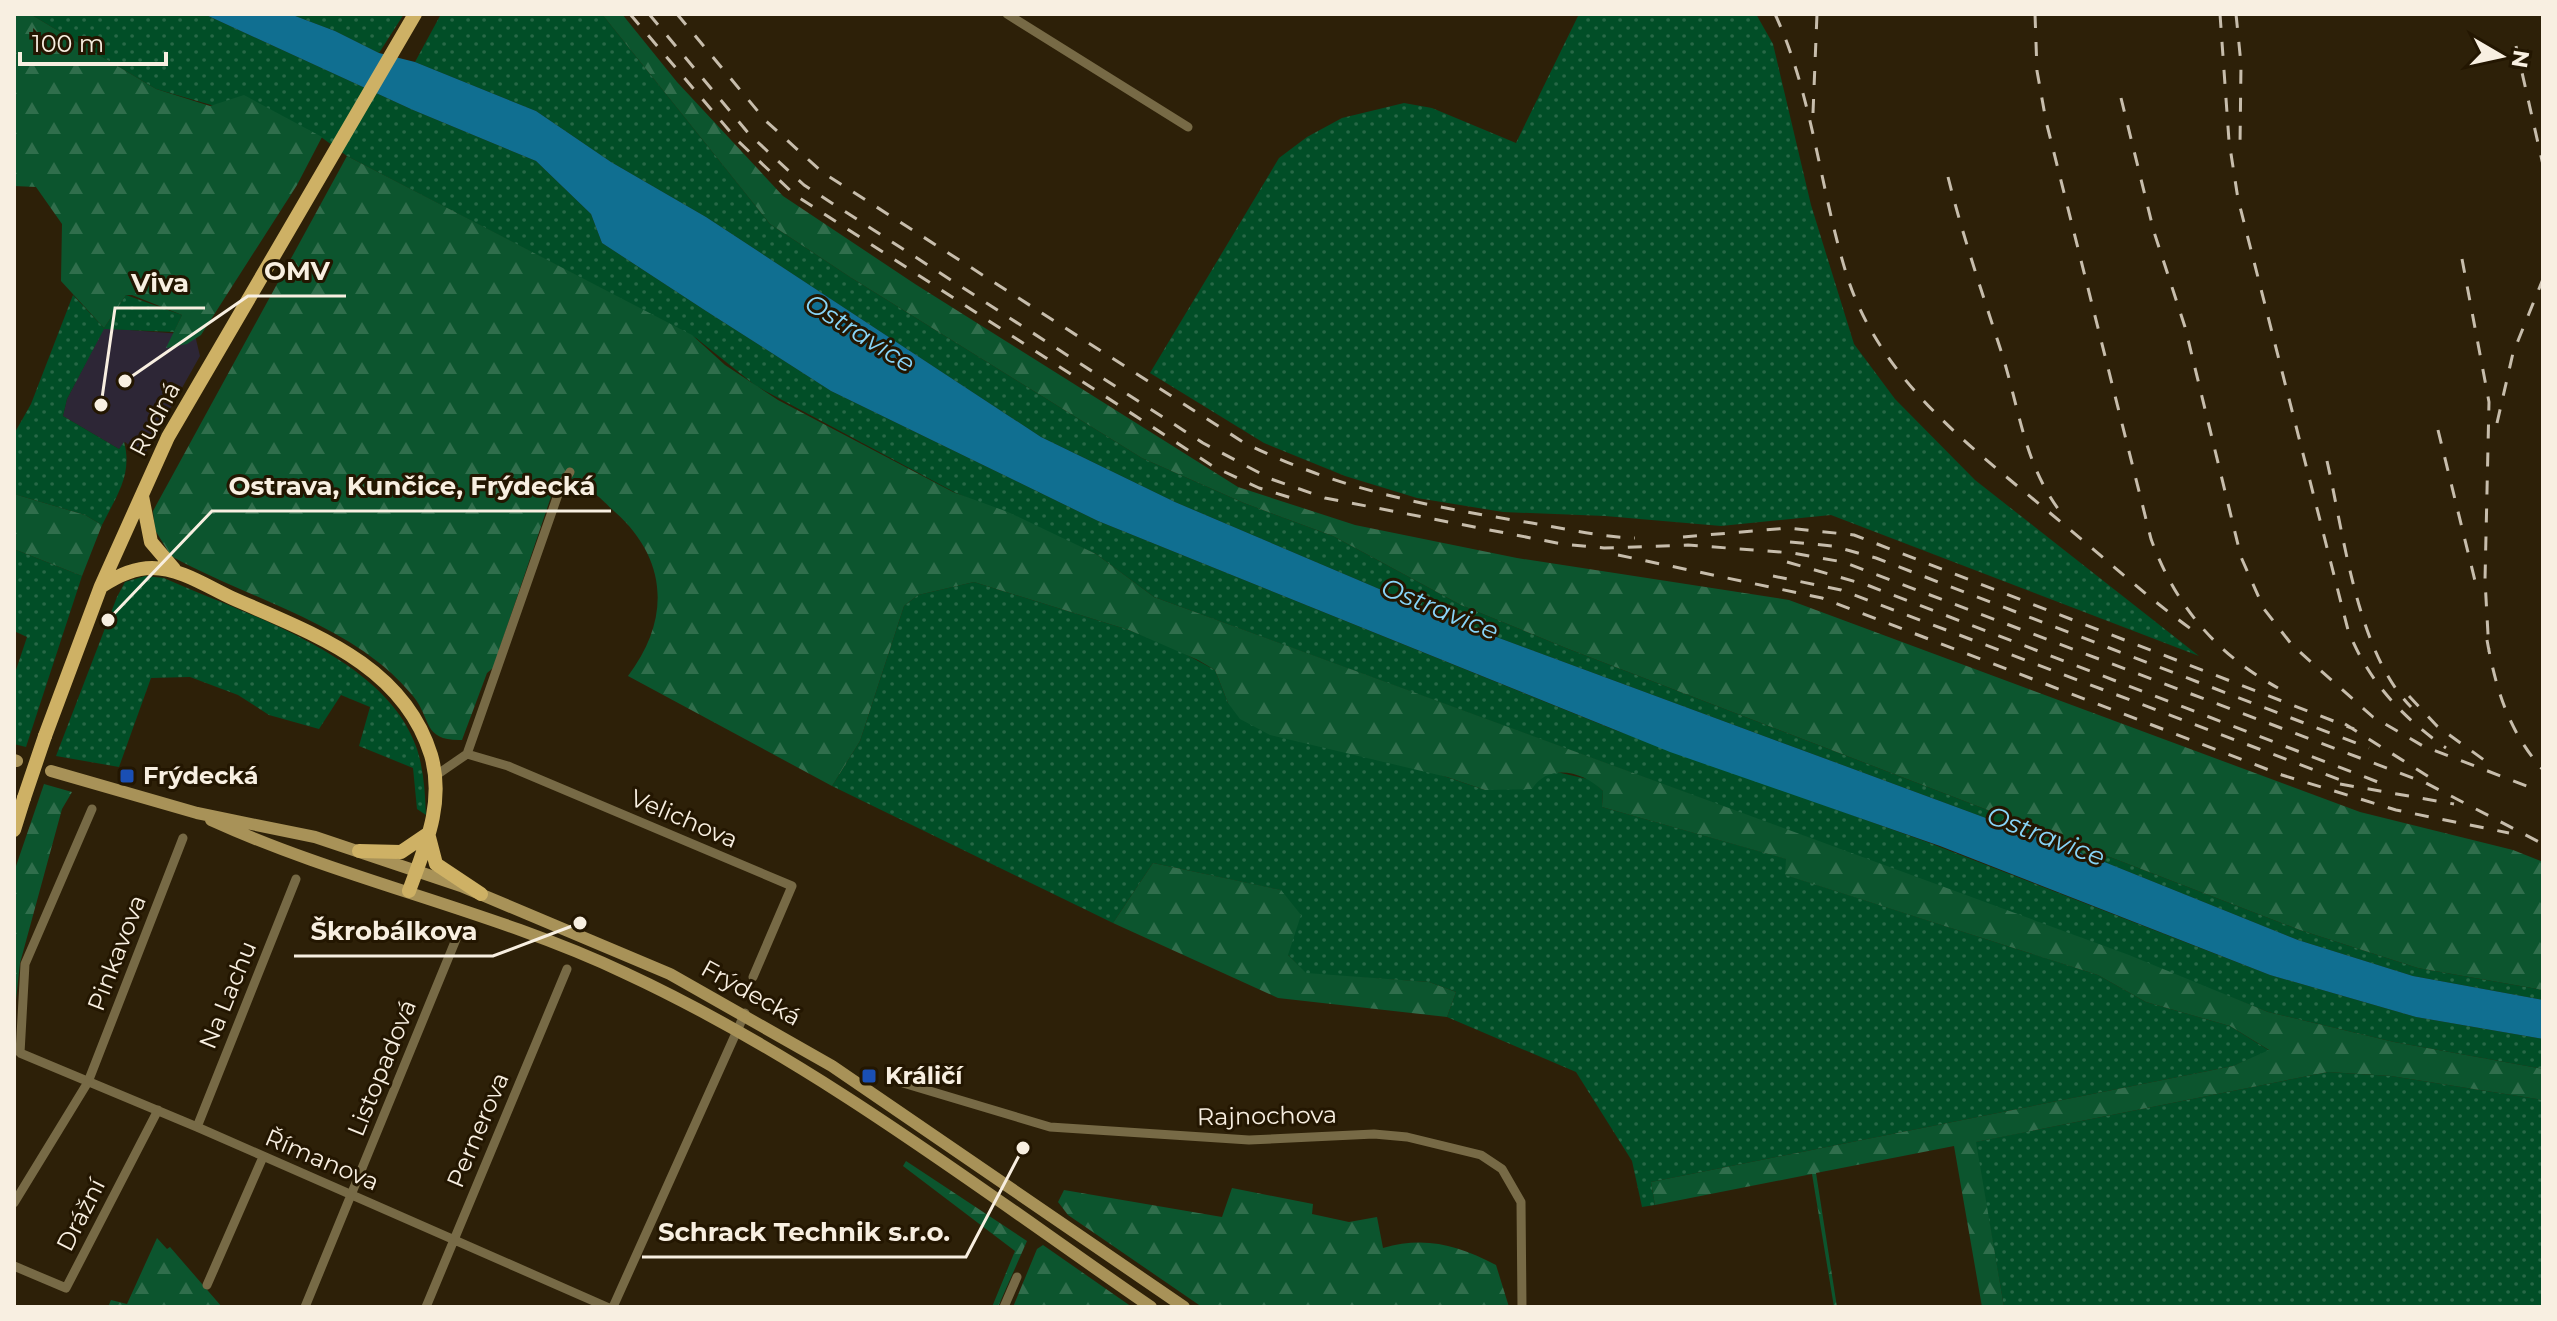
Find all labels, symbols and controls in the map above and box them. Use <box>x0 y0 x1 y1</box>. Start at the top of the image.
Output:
scale bar <box>20 16 166 66</box>
north arrow <box>2461 16 2541 96</box>
text: 100 m <box>32 29 104 58</box>
text: N <box>2506 48 2535 70</box>
callout: OMV <box>248 246 346 296</box>
text: OMV <box>264 255 330 287</box>
callout: Viva <box>115 258 205 308</box>
text: Viva <box>130 267 189 299</box>
water label: Ostravice <box>799 287 921 379</box>
street label: Rudná <box>123 377 186 461</box>
callout: Ostrava, Kunčice, Frýdecká <box>212 461 611 511</box>
text: Ostrava, Kunčice, Frýdecká <box>228 470 596 502</box>
water label: Ostravice <box>1377 571 1503 647</box>
place label: Frýdecká <box>143 761 259 790</box>
marker: Frýdecká <box>118 767 136 785</box>
street label: Velichova <box>626 783 742 854</box>
water label: Ostravice <box>1982 799 2110 873</box>
street label: Pinkavova <box>81 891 152 1015</box>
callout: Škrobálkova <box>294 906 493 956</box>
text: Škrobálkova <box>310 915 478 947</box>
street label: Na Lachu <box>193 937 262 1053</box>
street label: Frýdecká <box>696 953 806 1032</box>
street label: Listopadová <box>341 995 422 1140</box>
place label: Králičí <box>885 1061 964 1090</box>
marker: Králičí <box>860 1067 878 1085</box>
street label: Pernerova <box>440 1068 515 1192</box>
street label: Rajnochova <box>1197 1100 1337 1131</box>
street label: Římanova <box>261 1123 384 1197</box>
street label: Drážní <box>50 1172 112 1256</box>
callout: Schrack Technik s.r.o. <box>642 1207 966 1257</box>
text: Schrack Technik s.r.o. <box>658 1216 950 1248</box>

